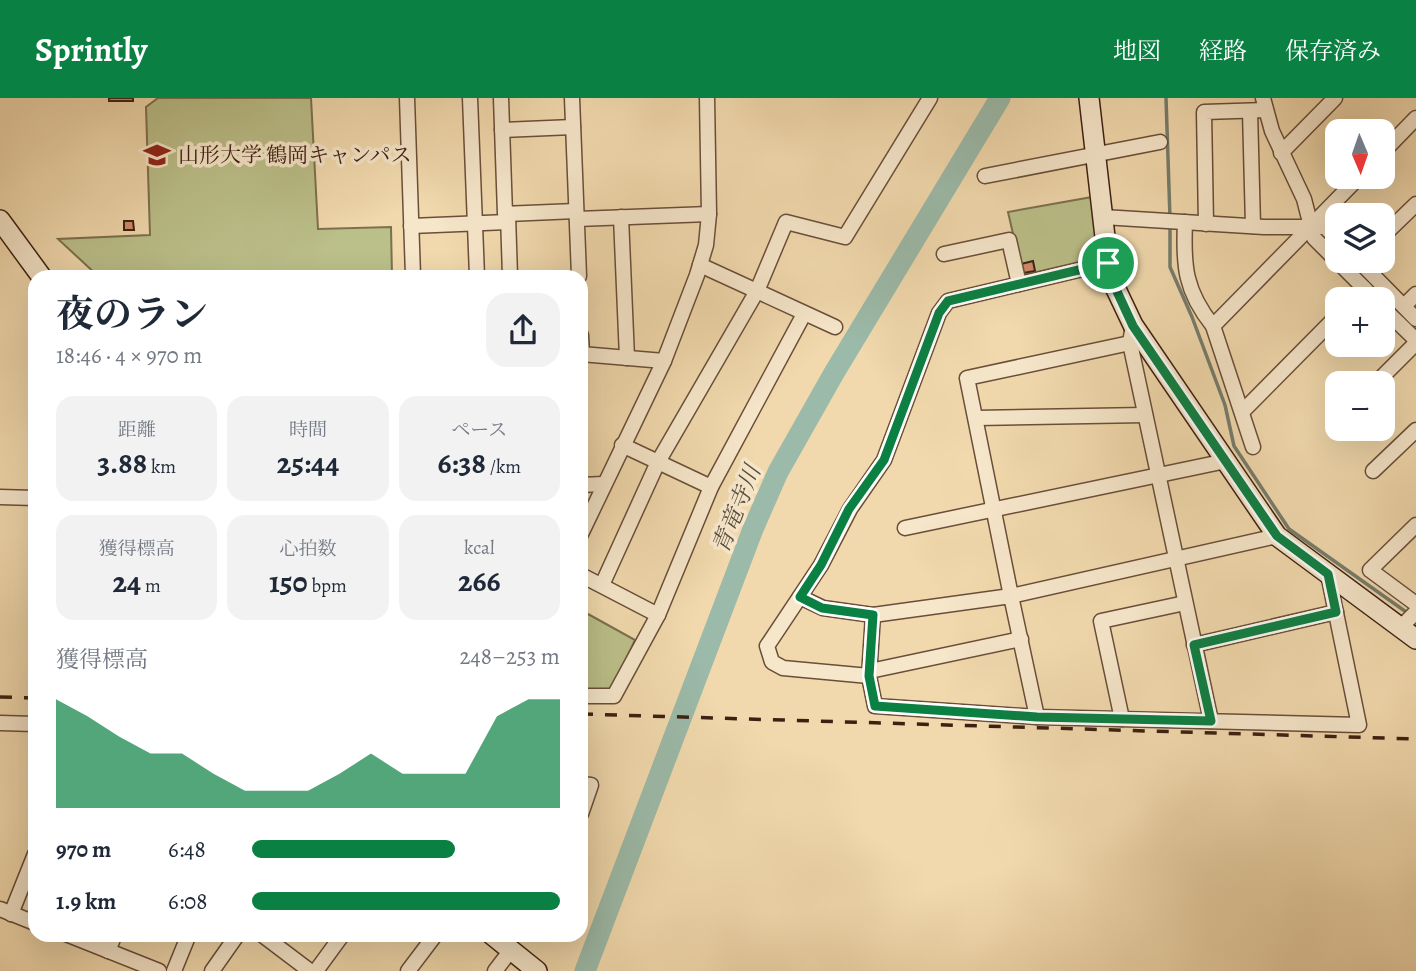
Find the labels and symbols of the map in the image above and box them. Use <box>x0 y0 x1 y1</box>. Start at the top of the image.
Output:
north arrow <box>1325 119 1395 189</box>
school or university icon: 山形大学 鶴岡キャンパス <box>142 140 172 170</box>
place label: 山形大学 鶴岡キャンパス <box>178 141 412 169</box>
pin <box>1078 233 1138 293</box>
water label: 青竜寺川 <box>705 458 769 558</box>

